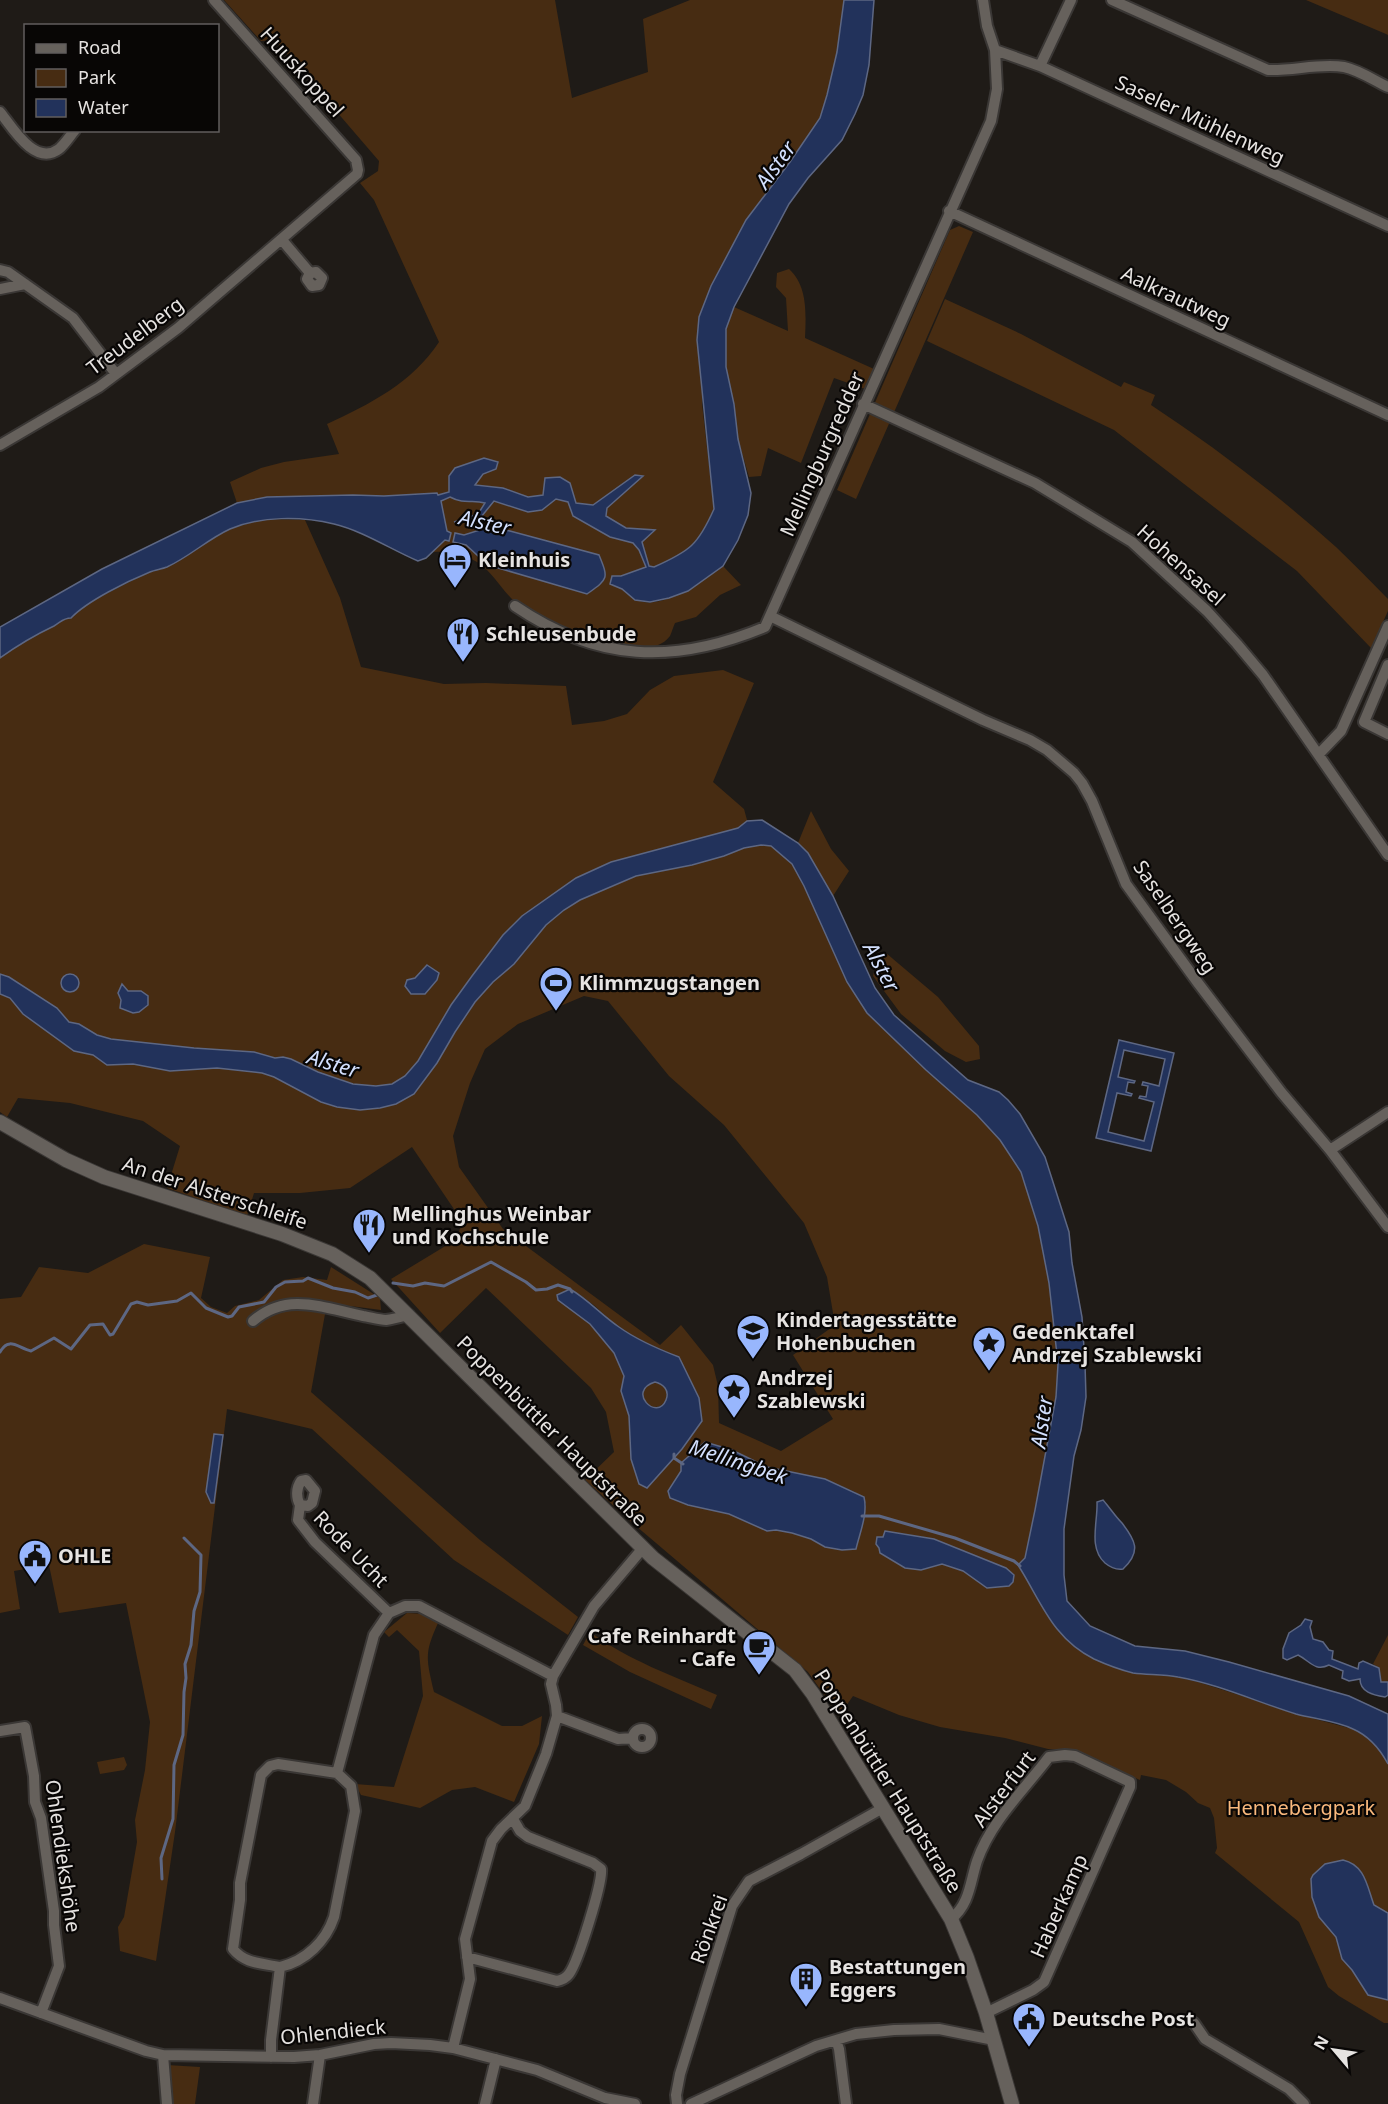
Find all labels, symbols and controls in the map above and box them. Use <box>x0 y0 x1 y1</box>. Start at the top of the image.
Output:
street label: Huuskoppel <box>255 21 350 123</box>
legend <box>24 24 219 132</box>
text: Road <box>78 35 121 59</box>
text: Park <box>78 65 116 89</box>
street label: Saseler Mühlenweg <box>1111 68 1289 171</box>
text: Water <box>78 95 129 119</box>
water label: Alster <box>747 134 803 195</box>
street label: Aalkrautweg <box>1117 259 1235 334</box>
street label: Treudelberg <box>81 290 188 381</box>
street label: Mellingburgredder <box>773 367 870 541</box>
water label: Alster <box>455 502 515 542</box>
street label: Hohensasel <box>1132 518 1231 611</box>
hotel icon: Kleinhuis <box>437 542 473 589</box>
place label: Kleinhuis <box>478 546 570 573</box>
restaurant icon: Schleusenbude <box>445 616 481 663</box>
place label: Schleusenbude <box>486 620 636 647</box>
street label: Saselbergweg <box>1127 855 1223 979</box>
water label: Alster <box>856 935 907 998</box>
sports icon: Klimmzugstangen <box>538 965 574 1012</box>
place label: Klimmzugstangen <box>579 969 760 996</box>
water label: Alster <box>302 1041 364 1085</box>
street label: An der Alsterschleife <box>119 1150 311 1235</box>
place label: Mellinghus Weinbar und Kochschule <box>392 1200 591 1250</box>
restaurant icon: Mellinghus Weinbar und Kochschule <box>351 1207 387 1254</box>
place label: Kindertagesstätte Hohenbuchen <box>776 1306 957 1356</box>
school or university icon: Kindertagesstätte Hohenbuchen <box>735 1313 771 1360</box>
place label: Gedenktafel Andrzej Szablewski <box>1012 1318 1202 1368</box>
place icon: Gedenktafel Andrzej Szablewski <box>971 1325 1007 1372</box>
street label: Poppenbüttler Hauptstraße <box>451 1329 654 1532</box>
place label: Andrzej Szablewski <box>757 1364 866 1414</box>
place icon: Andrzej Szablewski <box>716 1372 752 1419</box>
water label: Alster <box>1023 1392 1059 1452</box>
water label: Mellingbek <box>686 1432 793 1491</box>
street label: Rode Ucht <box>308 1504 395 1593</box>
public building icon: OHLE <box>17 1538 53 1585</box>
place label: OHLE <box>58 1542 112 1569</box>
place label: Cafe Reinhardt - Cafe <box>587 1622 736 1672</box>
cafe icon: Cafe Reinhardt - Cafe <box>741 1629 777 1676</box>
street label: Poppenbüttler Hauptstraße <box>808 1664 969 1898</box>
street label: Alsterfurt <box>966 1745 1041 1832</box>
street label: Ohlendiekshöhe <box>39 1778 88 1934</box>
park label: Hennebergpark <box>1227 1794 1376 1821</box>
street label: Haberkamp <box>1024 1850 1093 1962</box>
street label: Rönkrei <box>684 1890 734 1967</box>
place label: Bestattungen Eggers <box>829 1953 966 2003</box>
building icon: Bestattungen Eggers <box>788 1961 824 2008</box>
public building icon: Deutsche Post <box>1011 2001 1047 2048</box>
place label: Deutsche Post <box>1052 2005 1195 2032</box>
street label: Ohlendieck <box>279 2013 387 2050</box>
north arrow <box>1304 2020 1364 2080</box>
text: N <box>1308 2032 1334 2054</box>

